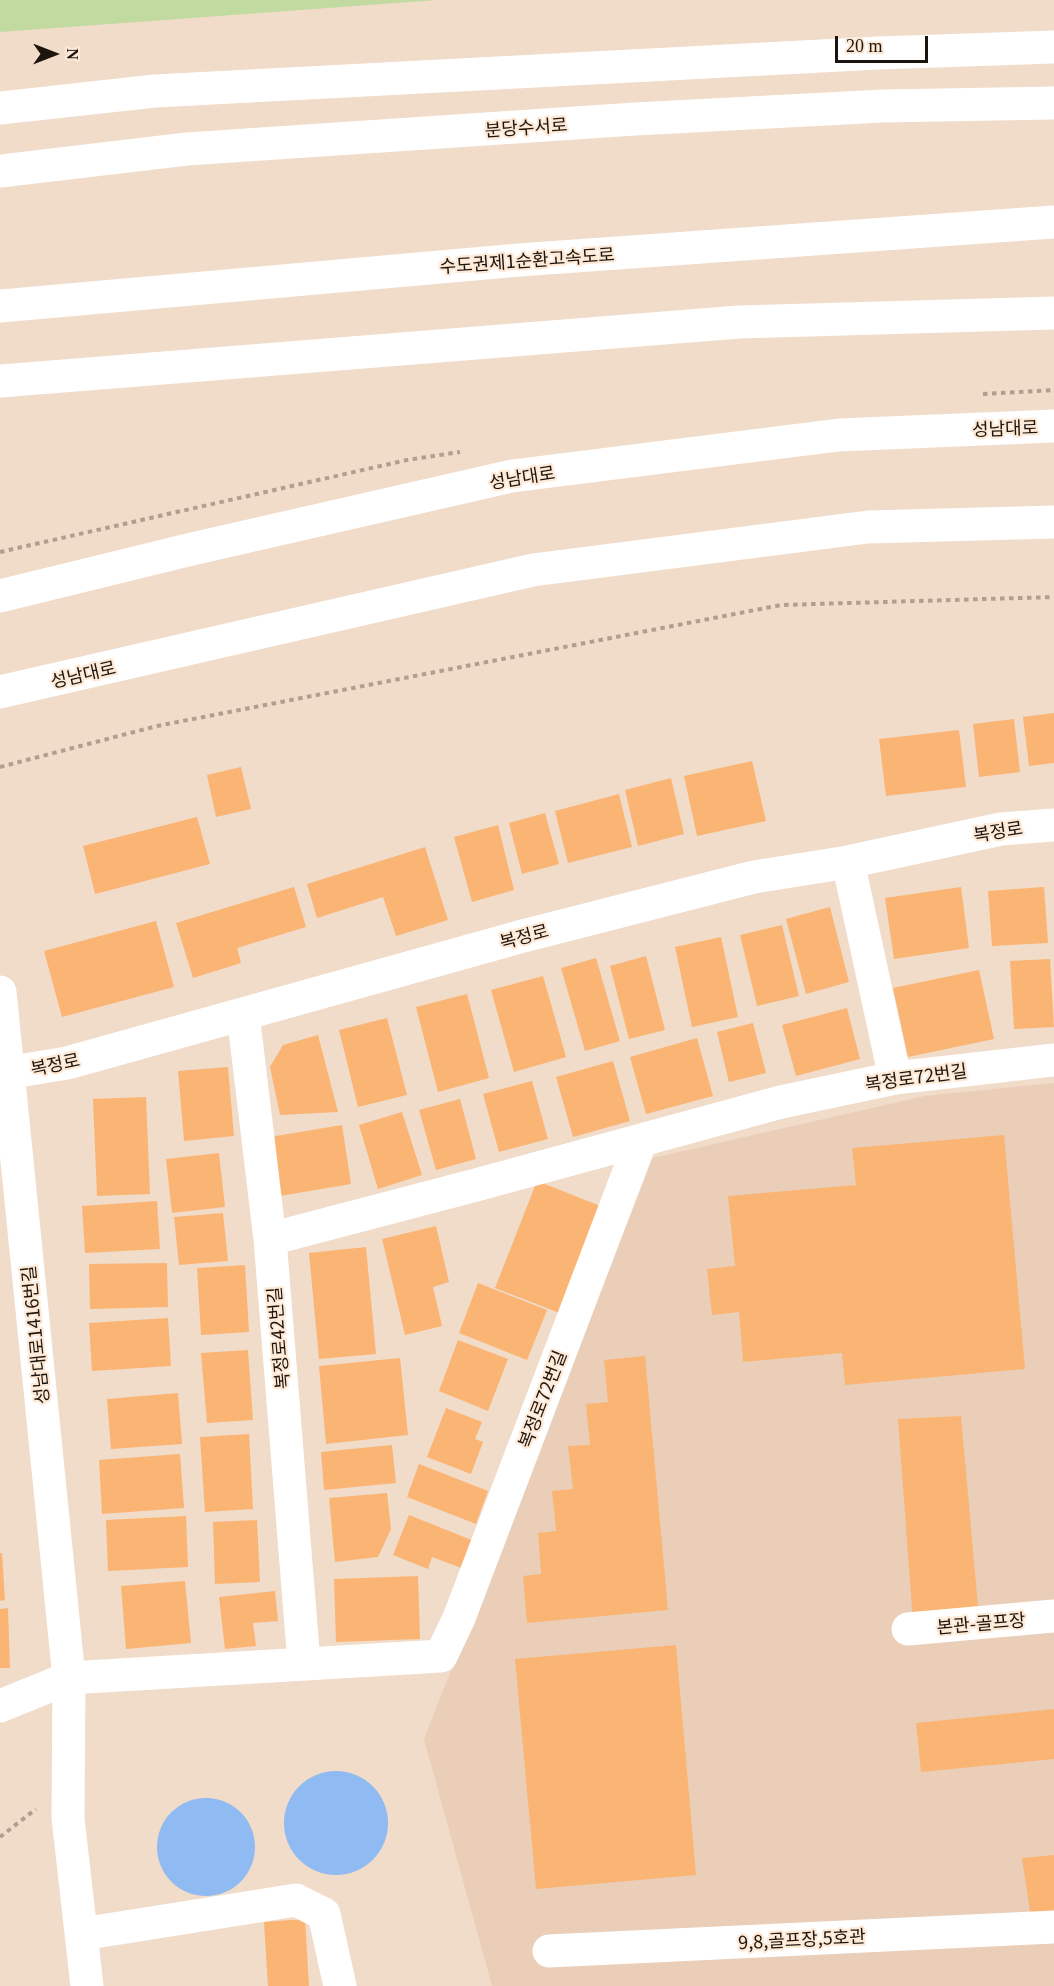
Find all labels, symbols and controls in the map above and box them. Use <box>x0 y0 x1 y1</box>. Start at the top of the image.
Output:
north arrow <box>24 24 84 84</box>
scale bar <box>838 24 931 62</box>
text: 20 m <box>846 36 883 56</box>
text: N <box>64 48 81 60</box>
street label: 분당수서로 <box>484 113 568 141</box>
street label: 수도권제1순환고속도로 <box>439 243 615 277</box>
street label: 성남대로 <box>972 416 1038 440</box>
street label: 성남대로 <box>488 461 556 493</box>
street label: 성남대로 <box>48 656 118 692</box>
street label: 복정로 <box>972 816 1024 846</box>
street label: 복정로 <box>497 919 551 953</box>
street label: 복정로 <box>28 1048 82 1080</box>
street label: 복정로72번길 <box>864 1059 968 1095</box>
street label: 성남대로1416번길 <box>17 1265 53 1405</box>
street label: 복정로42번길 <box>263 1286 293 1390</box>
street label: 복정로72번길 <box>514 1347 570 1451</box>
street label: 본관-골프장 <box>936 1608 1026 1638</box>
street label: 9,8,골프장,5호관 <box>738 1925 866 1953</box>

